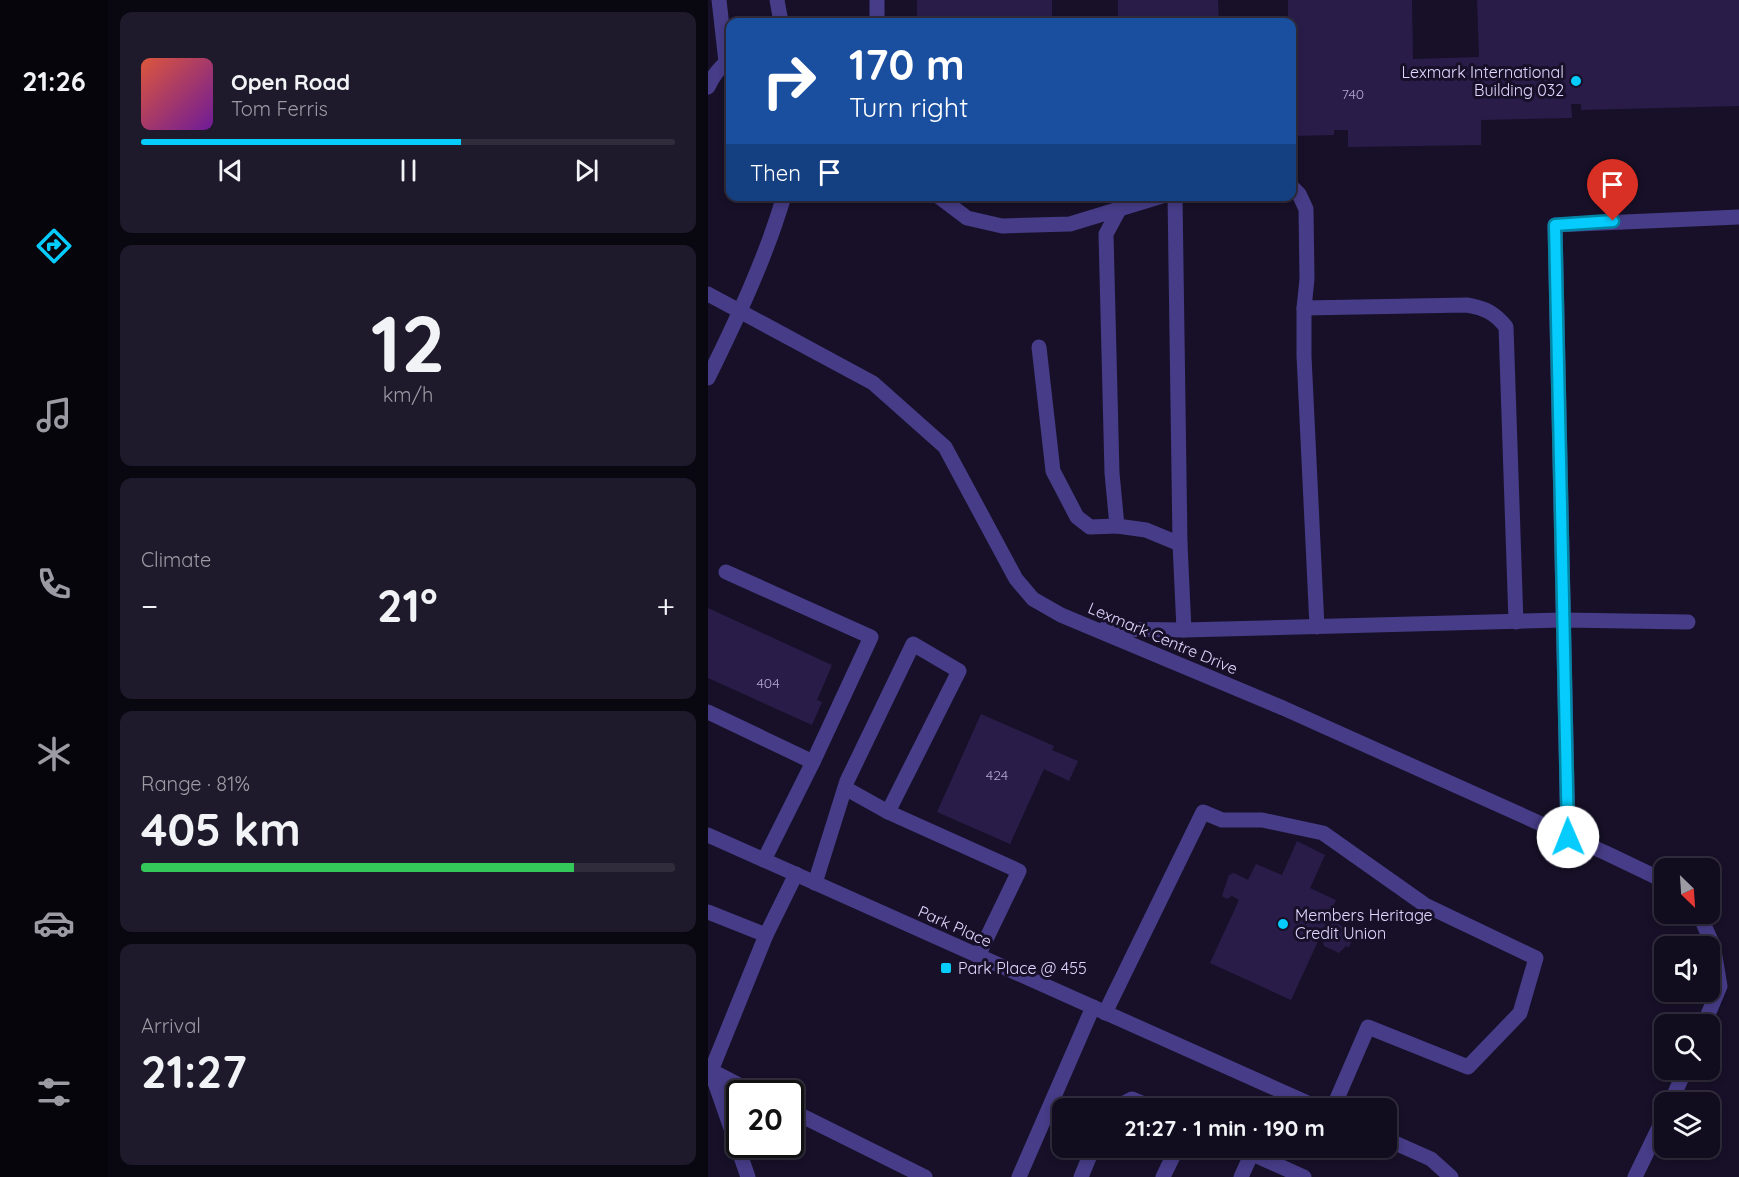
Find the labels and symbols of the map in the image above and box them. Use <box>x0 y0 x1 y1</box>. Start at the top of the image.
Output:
place label: Lexmark International Building 032 <box>1402 62 1564 100</box>
marker: Lexmark International Building 032 <box>1569 74 1583 88</box>
house number: 740 <box>1342 85 1364 103</box>
pin <box>1587 159 1638 221</box>
street label: Lexmark Centre Drive <box>1085 597 1241 679</box>
house number: 404 <box>756 674 780 692</box>
house number: 424 <box>986 766 1008 784</box>
position arrow <box>1536 805 1600 869</box>
north arrow <box>1654 858 1720 924</box>
street label: Park Place <box>915 901 995 951</box>
place label: Members Heritage Credit Union <box>1295 905 1433 943</box>
marker: Members Heritage Credit Union <box>1276 917 1290 931</box>
place label: Park Place @ 455 <box>958 958 1087 978</box>
marker: Park Place @ 455 <box>939 961 953 975</box>
speed limit sign: 20 <box>726 1080 804 1158</box>

